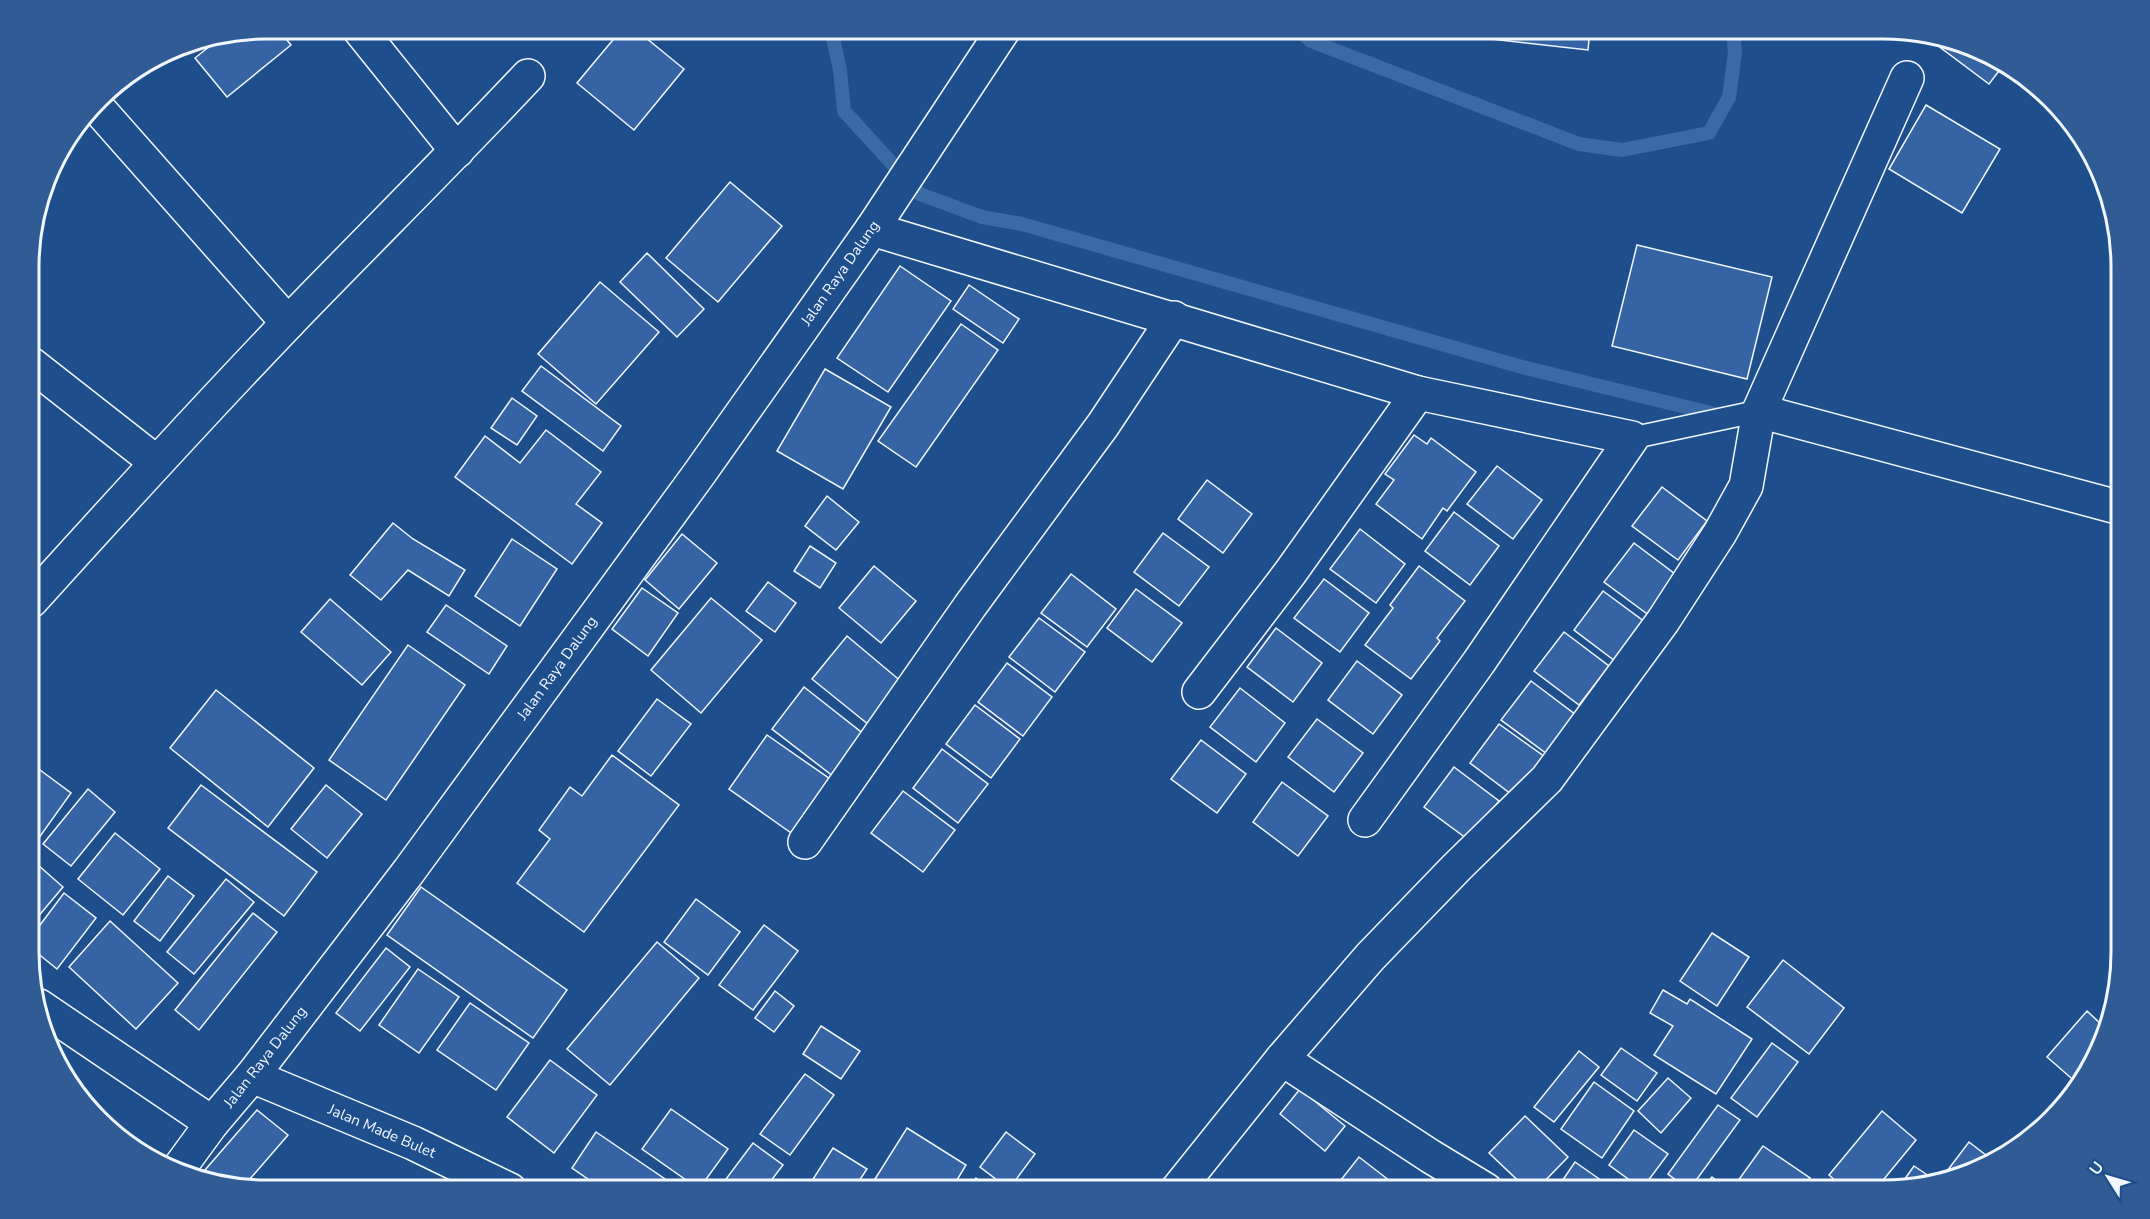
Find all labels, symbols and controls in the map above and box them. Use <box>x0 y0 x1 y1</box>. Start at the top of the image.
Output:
street label: Jalan Raya Dalung <box>796 216 884 330</box>
street label: Jalan Raya Dalung <box>512 612 602 725</box>
street label: Jalan Raya Dalung <box>218 1002 311 1113</box>
street label: Jalan Made Bulet <box>324 1099 440 1163</box>
north arrow <box>2078 1147 2138 1207</box>
text: U <box>2084 1157 2109 1180</box>

